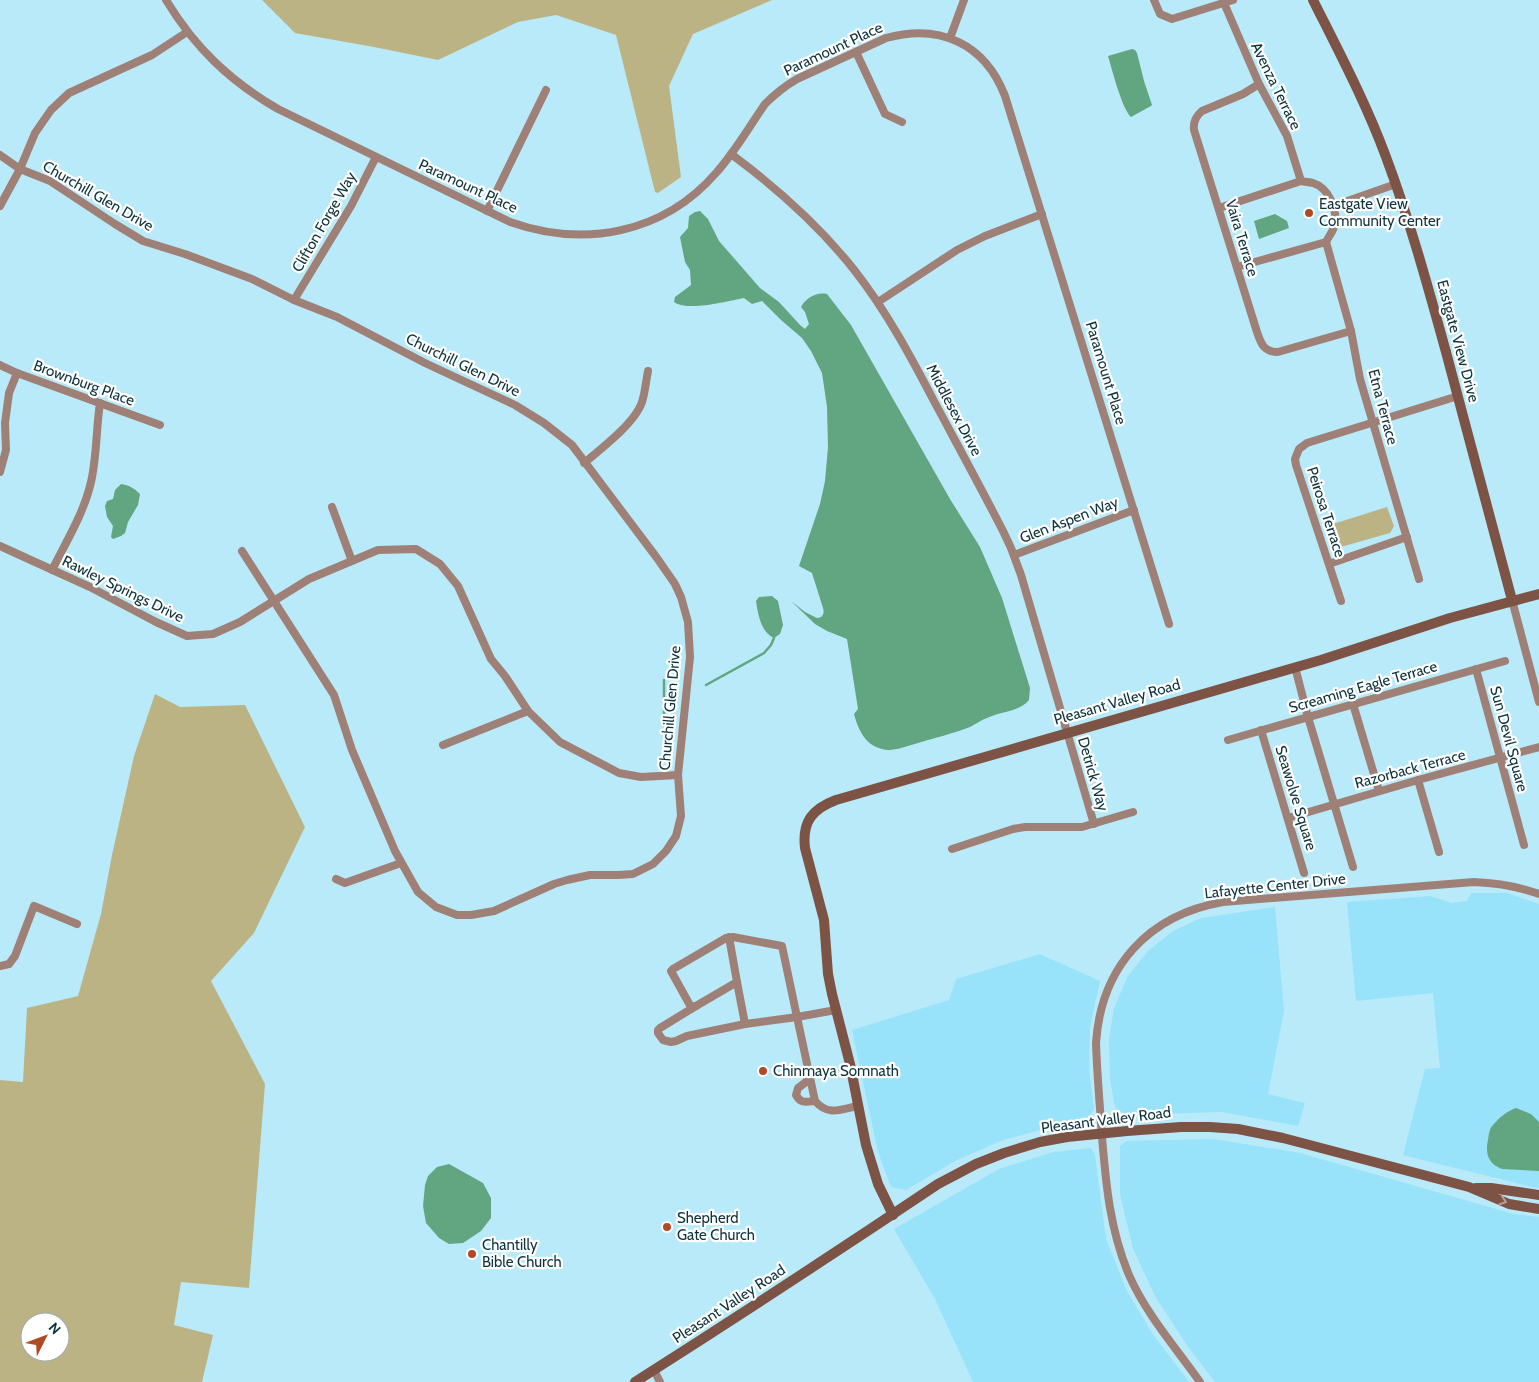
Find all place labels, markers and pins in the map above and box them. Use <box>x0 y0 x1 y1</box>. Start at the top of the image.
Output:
place label: Eastgate View Community Center <box>1319 195 1441 230</box>
marker: Eastgate View Community Center <box>1303 207 1315 219</box>
place label: Chinmaya Somnath <box>773 1062 899 1080</box>
marker: Chinmaya Somnath <box>757 1065 769 1077</box>
place label: Shepherd Gate Church <box>677 1209 755 1244</box>
marker: Shepherd Gate Church <box>661 1221 673 1233</box>
place label: Chantilly Bible Church <box>482 1236 562 1271</box>
marker: Chantilly Bible Church <box>466 1248 478 1260</box>

